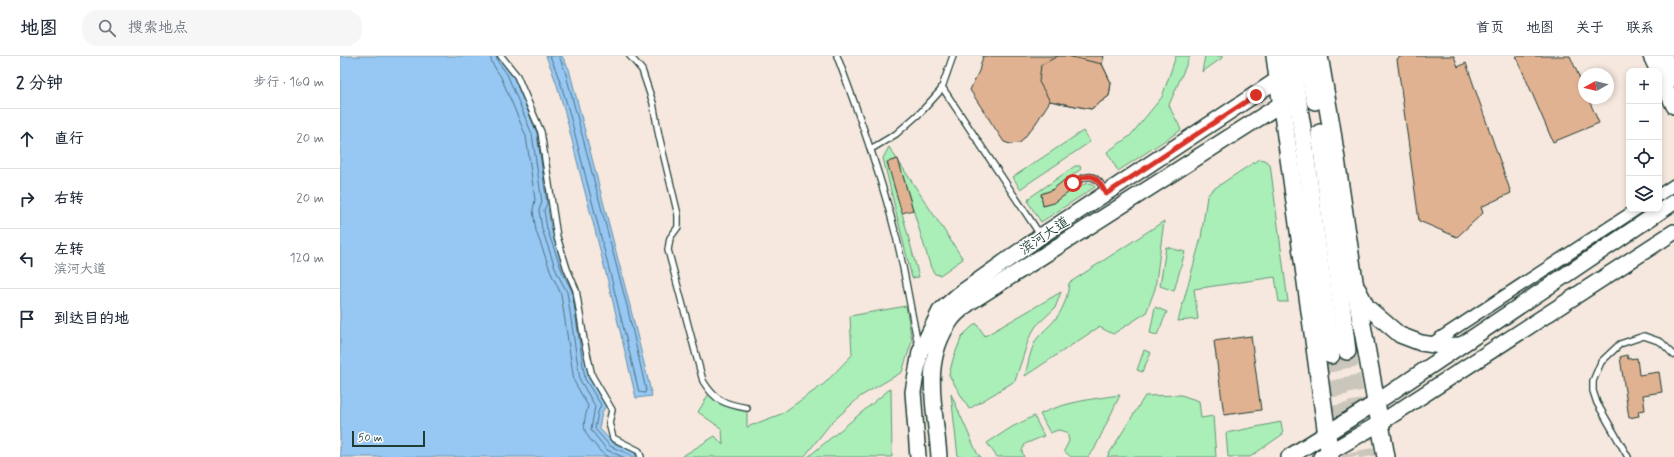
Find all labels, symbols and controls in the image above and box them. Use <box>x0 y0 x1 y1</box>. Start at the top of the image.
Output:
search box <box>82 10 362 46</box>
text: 地图 <box>20 16 58 41</box>
icon: search <box>96 17 118 39</box>
text: 搜索地点 <box>128 18 188 38</box>
text: 首页 <box>1476 19 1504 37</box>
text: 地图 <box>1526 19 1554 37</box>
text: 关于 <box>1576 19 1604 37</box>
text: 联系 <box>1626 19 1654 37</box>
north arrow <box>1578 68 1614 104</box>
map controls <box>1626 68 1662 212</box>
button: + <box>1626 68 1662 104</box>
text: 2 分钟 <box>16 72 63 94</box>
text: 步行 · 160 m <box>253 74 324 91</box>
route end <box>1247 86 1265 104</box>
button: − <box>1626 104 1662 140</box>
icon: ahead <box>16 128 38 150</box>
text: 直行 <box>54 129 84 149</box>
text: 20 m <box>296 130 324 147</box>
button: locate <box>1626 140 1662 176</box>
route start <box>1064 174 1082 192</box>
button: layers <box>1626 176 1662 212</box>
icon: right <box>16 188 38 210</box>
text: 右转 <box>54 189 84 209</box>
text: 20 m <box>296 190 324 207</box>
street label: 滨河大道 <box>1016 213 1073 259</box>
text: 左转 <box>54 240 84 260</box>
icon: left <box>16 248 38 270</box>
text: 120 m <box>290 250 324 267</box>
text: 滨河大道 <box>54 261 106 278</box>
icon: arrive <box>16 308 38 330</box>
text: 到达目的地 <box>54 309 129 329</box>
scale bar <box>352 429 425 448</box>
text: 50 m <box>358 431 383 445</box>

